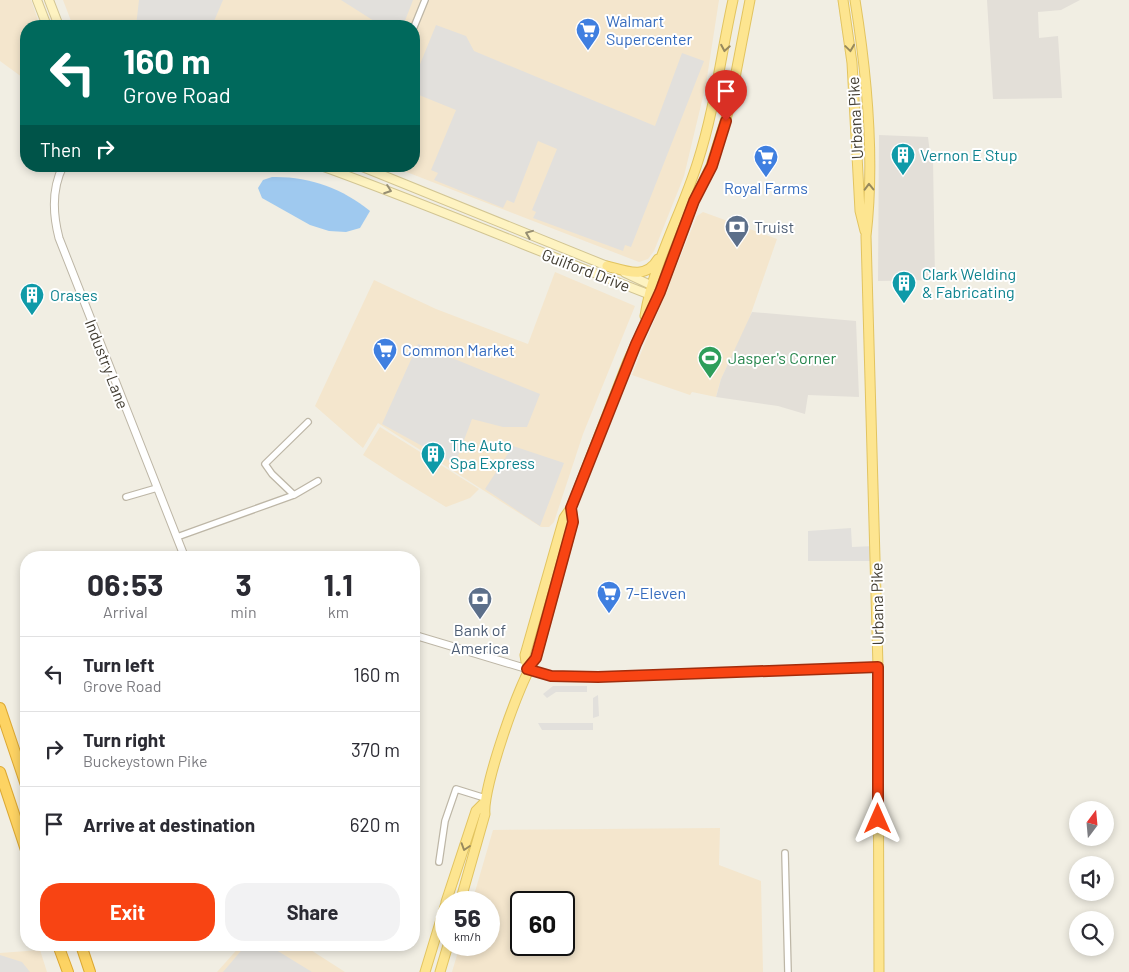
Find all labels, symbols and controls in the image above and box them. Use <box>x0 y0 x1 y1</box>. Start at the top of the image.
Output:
place label: Walmart Supercenter <box>606 11 692 48</box>
supermarket icon: Walmart Supercenter <box>575 17 601 51</box>
text: 160 m <box>123 39 210 81</box>
icon: left <box>40 40 105 105</box>
one-way arrow <box>720 44 730 52</box>
one-way arrow <box>844 44 854 53</box>
pin <box>705 70 747 121</box>
street label: Urbana Pike <box>843 76 866 160</box>
icon: arrive <box>712 77 740 105</box>
text: Grove Road <box>123 81 231 107</box>
icon: right <box>91 135 119 163</box>
text: Then <box>40 138 81 161</box>
building icon: Vernon E Stup <box>890 142 916 176</box>
supermarket icon: Royal Farms <box>753 144 779 178</box>
place label: Vernon E Stup <box>920 145 1018 164</box>
place label: Royal Farms <box>724 178 808 197</box>
one-way arrow <box>864 183 874 191</box>
one-way arrow <box>383 184 392 194</box>
bank icon: Truist <box>724 214 750 248</box>
place label: Truist <box>754 217 794 236</box>
one-way arrow <box>525 230 534 241</box>
street label: Guilford Drive <box>539 244 633 295</box>
place label: Clark Welding & Fabricating <box>922 264 1016 301</box>
building icon: Clark Welding & Fabricating <box>891 270 917 304</box>
building icon: Orases <box>19 282 45 316</box>
place label: Orases <box>50 285 98 304</box>
street label: Industry Lane <box>82 316 133 411</box>
supermarket icon: Common Market <box>372 337 398 371</box>
place label: Common Market <box>402 340 515 359</box>
sports icon: Jasper's Corner <box>697 345 723 379</box>
place label: Jasper's Corner <box>728 348 837 367</box>
place label: The Auto Spa Express <box>450 435 535 472</box>
building icon: The Auto Spa Express <box>420 441 446 475</box>
street label: Urbana Pike <box>866 562 887 646</box>
text: 06:53 <box>87 566 164 602</box>
text: 3 <box>235 566 252 602</box>
text: 1.1 <box>324 566 353 602</box>
supermarket icon: 7-Eleven <box>596 580 622 614</box>
place label: 7-Eleven <box>626 583 686 602</box>
bank icon: Bank of America <box>467 586 493 620</box>
text: Arrival <box>103 602 148 621</box>
text: min <box>231 602 257 621</box>
text: km <box>328 602 349 621</box>
place label: Bank of America <box>451 620 509 657</box>
text: Turn left <box>83 653 154 676</box>
icon: left <box>40 660 68 688</box>
text: 160 m <box>353 663 400 686</box>
text: Grove Road <box>83 676 161 695</box>
text: Turn right <box>83 728 165 751</box>
icon: right <box>40 735 68 763</box>
text: 370 m <box>351 738 400 761</box>
text: Buckeystown Pike <box>83 751 207 770</box>
position arrow <box>851 792 903 844</box>
north arrow <box>1069 801 1114 846</box>
map controls <box>1069 801 1114 956</box>
icon: arrive <box>40 810 68 838</box>
text: Arrive at destination <box>83 813 255 836</box>
text: 620 m <box>350 813 400 836</box>
one-way arrow <box>460 843 470 851</box>
button: sound <box>1069 856 1114 901</box>
button: Exit <box>40 883 215 941</box>
button: Share <box>225 883 400 941</box>
speed limit sign: 60 <box>510 891 575 956</box>
text: 56 <box>454 902 481 932</box>
button: search <box>1069 911 1114 956</box>
text: km/h <box>454 929 481 943</box>

